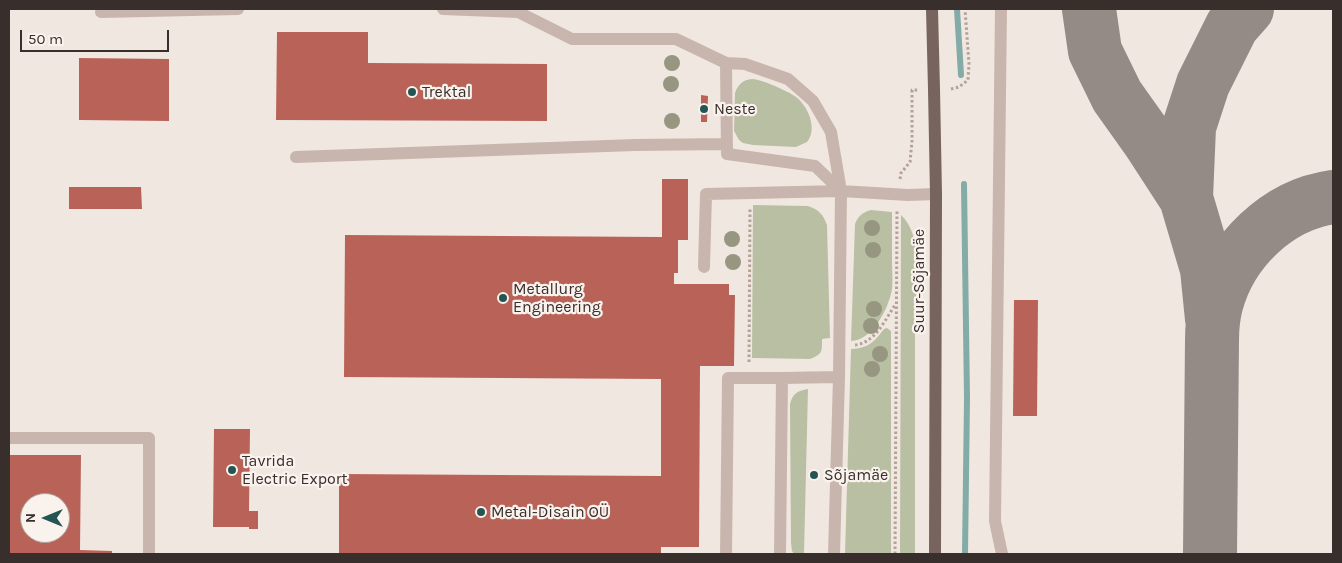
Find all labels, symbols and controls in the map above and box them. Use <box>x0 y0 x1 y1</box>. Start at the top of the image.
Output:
scale bar <box>22 20 171 52</box>
text: 50 m <box>28 30 63 48</box>
place label: Trektal <box>422 82 471 102</box>
marker: Trektal <box>406 86 418 98</box>
place label: Neste <box>714 99 756 119</box>
marker: Neste <box>698 103 710 115</box>
street label: Suur-Sõjamäe <box>909 229 929 333</box>
place label: Metallurg Engineering <box>513 279 601 317</box>
marker: Metallurg Engineering <box>497 292 509 304</box>
place label: Tavrida Electric Export <box>242 451 348 489</box>
marker: Tavrida Electric Export <box>226 464 238 476</box>
place label: Sõjamäe <box>824 465 888 485</box>
marker: Sõjamäe <box>808 469 820 481</box>
north arrow <box>20 493 70 543</box>
place label: Metal-Disain OÜ <box>491 502 609 522</box>
marker: Metal-Disain OÜ <box>475 506 487 518</box>
text: N <box>22 513 39 523</box>

